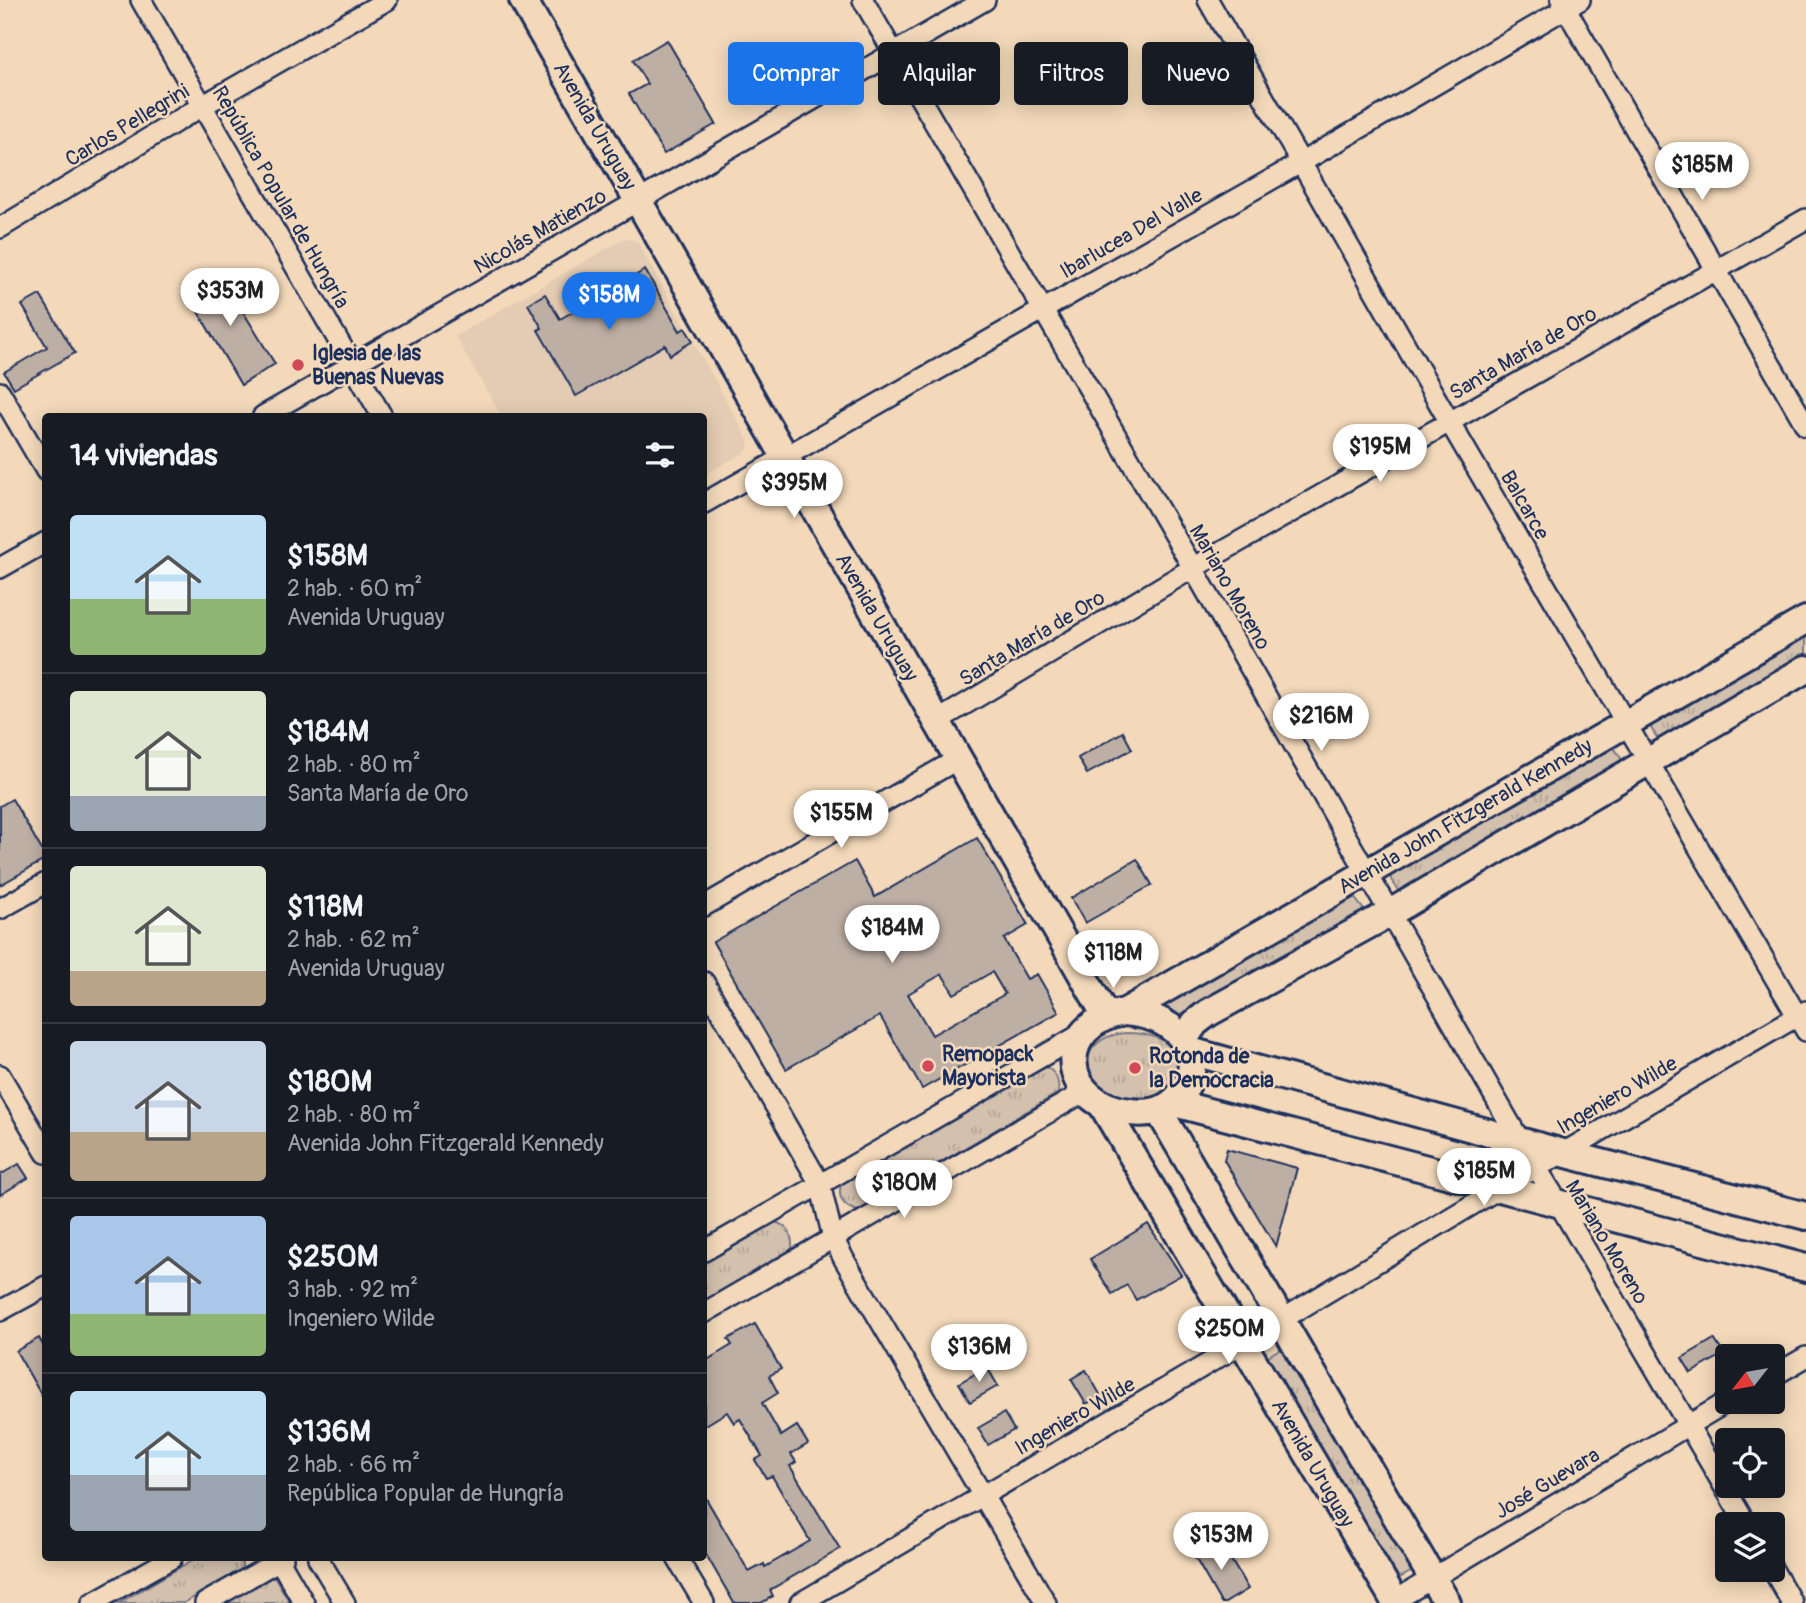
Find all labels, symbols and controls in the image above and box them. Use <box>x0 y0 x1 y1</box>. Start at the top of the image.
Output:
chip: Comprar <box>728 42 864 105</box>
chip: Alquilar <box>878 42 1000 105</box>
chip: Filtros <box>1014 42 1128 105</box>
chip: Nuevo <box>1142 42 1254 105</box>
street label: Avenida Uruguay <box>547 57 642 195</box>
street label: Carlos Pellegrini <box>60 78 194 173</box>
street label: República Popular de Hungría <box>206 81 355 313</box>
pin: $185M <box>1653 142 1751 202</box>
text: $185M <box>1671 150 1733 179</box>
street label: Ibarlucea Del Valle <box>1055 181 1208 285</box>
street label: Nicolás Matienzo <box>469 182 612 280</box>
pin: $353M <box>181 268 279 328</box>
pin: $158M <box>560 272 658 332</box>
text: $353M <box>196 276 264 305</box>
text: $158M <box>578 280 640 309</box>
street label: Santa María de Oro <box>1445 300 1602 407</box>
place label: Iglesia de las Buenas Nuevas <box>312 340 444 391</box>
marker: Iglesia de las Buenas Nuevas <box>290 357 306 373</box>
pin: $195M <box>1331 424 1429 484</box>
text: $195M <box>1349 432 1411 461</box>
icon: filters <box>641 436 679 474</box>
text: 14 viviendas <box>70 437 217 474</box>
pin: $395M <box>745 461 843 520</box>
street label: Balcarce <box>1494 466 1555 545</box>
text: $395M <box>761 468 827 497</box>
street label: Mariano Moreno <box>1183 520 1276 655</box>
text: $158M <box>287 537 368 574</box>
icon: home <box>126 543 210 627</box>
street label: Avenida Uruguay <box>829 548 924 686</box>
text: 2 hab. · 60 m² <box>287 574 422 603</box>
street label: Santa María de Oro <box>954 584 1110 693</box>
text: Avenida Uruguay <box>287 603 445 632</box>
pin: $216M <box>1272 694 1370 753</box>
text: $216M <box>1289 701 1353 730</box>
text: $184M <box>287 713 369 750</box>
icon: home <box>126 719 210 803</box>
street label: Avenida John Fitzgerald Kennedy <box>1333 732 1597 900</box>
text: 2 hab. · 80 m² <box>287 750 421 779</box>
text: Santa María de Oro <box>287 779 468 808</box>
pin: $155M <box>792 790 890 850</box>
text: $155M <box>810 798 872 827</box>
text: $118M <box>287 888 363 925</box>
icon: home <box>126 894 210 978</box>
pin: $184M <box>843 906 941 965</box>
text: $184M <box>861 913 923 942</box>
text: 2 hab. · 62 m² <box>287 925 420 954</box>
pin: $118M <box>1064 930 1162 990</box>
text: $118M <box>1084 938 1142 967</box>
text: Avenida Uruguay <box>287 954 445 983</box>
place label: Remopack Mayorista <box>942 1041 1034 1092</box>
place label: Rotonda de la Democracia <box>1149 1043 1274 1094</box>
street label: Ingeniero Wilde <box>1552 1050 1683 1141</box>
marker: Remopack Mayorista <box>920 1058 936 1074</box>
marker: Rotonda de la Democracia <box>1127 1060 1143 1076</box>
text: $180M <box>287 1063 372 1100</box>
icon: home <box>126 1069 210 1153</box>
text: 2 hab. · 80 m² <box>287 1100 421 1129</box>
text: Avenida John Fitzgerald Kennedy <box>287 1129 604 1158</box>
pin: $185M <box>1435 1148 1533 1208</box>
text: $185M <box>1453 1156 1515 1185</box>
pin: $180M <box>855 1160 953 1220</box>
text: $180M <box>871 1168 937 1197</box>
street label: Mariano Moreno <box>1559 1175 1654 1309</box>
text: $250M <box>287 1238 378 1275</box>
icon: home <box>126 1244 210 1328</box>
text: 3 hab. · 92 m² <box>287 1275 418 1304</box>
text: Ingeniero Wilde <box>287 1304 435 1333</box>
pin: $250M <box>1180 1306 1278 1366</box>
text: $250M <box>1194 1314 1264 1343</box>
pin: $136M <box>930 1324 1028 1384</box>
text: $136M <box>947 1332 1011 1361</box>
north arrow <box>1715 1344 1785 1414</box>
map controls <box>1715 1344 1785 1582</box>
street label: Ingeniero Wilde <box>1010 1371 1141 1462</box>
street label: Avenida Uruguay <box>1265 1394 1360 1532</box>
text: $136M <box>287 1413 371 1450</box>
icon: home <box>126 1419 210 1503</box>
button: locate <box>1715 1428 1785 1498</box>
street label: José Guevara <box>1490 1442 1605 1525</box>
text: 2 hab. · 66 m² <box>287 1450 420 1479</box>
text: República Popular de Hungría <box>287 1479 564 1508</box>
pin: $153M <box>1172 1512 1270 1572</box>
button: layers <box>1715 1512 1785 1582</box>
text: $153M <box>1189 1520 1253 1549</box>

